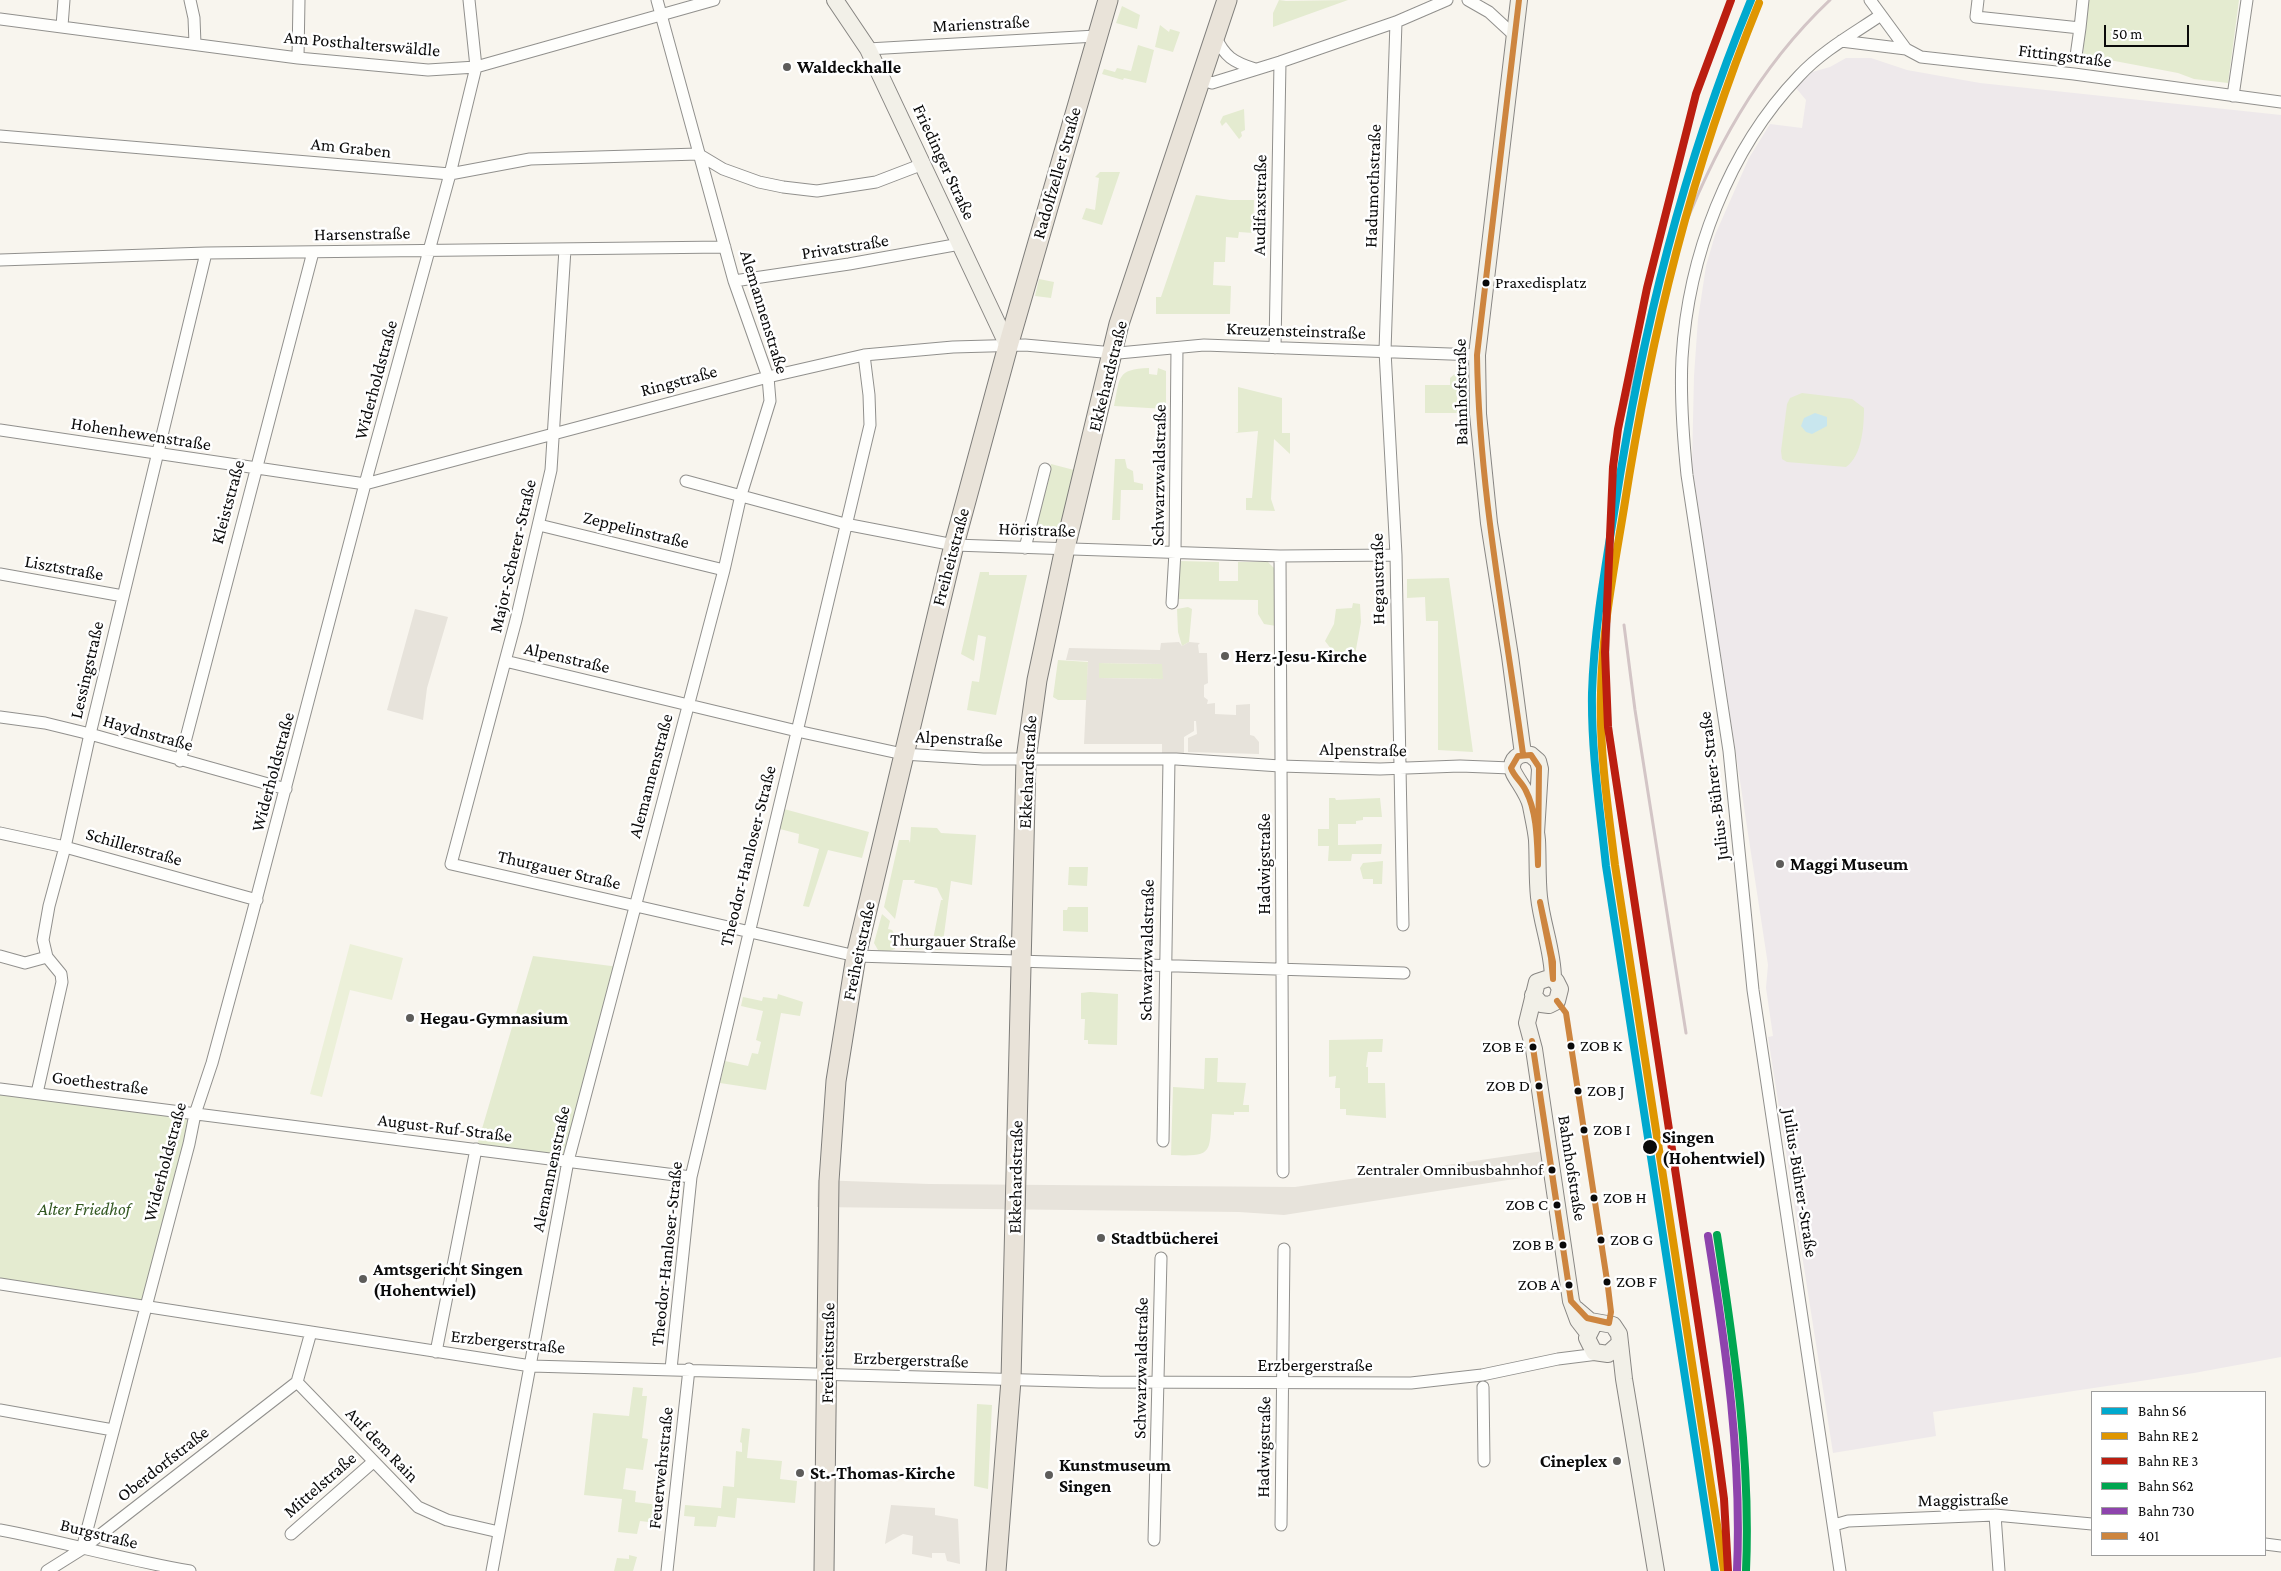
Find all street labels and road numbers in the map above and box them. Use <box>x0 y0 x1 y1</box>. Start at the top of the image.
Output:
street label: Marienstraße <box>932 11 1030 37</box>
street label: Am Posthalterswäldle <box>283 26 441 62</box>
street label: Fittingstraße <box>2017 40 2113 72</box>
street label: Friedinger Straße <box>908 101 980 223</box>
street label: Radolfzeller Straße <box>1028 105 1086 241</box>
street label: Hadumothstraße <box>1360 124 1386 248</box>
street label: Am Graben <box>310 133 392 163</box>
street label: Audifaxstraße <box>1248 154 1272 256</box>
street label: Harsenstraße <box>314 222 410 246</box>
street label: Privatstraße <box>800 229 890 265</box>
street label: Alemannenstraße <box>735 248 793 376</box>
street label: Widerholdstraße <box>350 318 402 442</box>
street label: Ekkehardstraße <box>1084 318 1132 434</box>
street label: Kreuzensteinstraße <box>1226 318 1366 344</box>
street label: Bahnhofstraße <box>1449 338 1473 446</box>
street label: Ringstraße <box>638 360 720 402</box>
street label: Schwarzwaldstraße <box>1147 404 1171 546</box>
street label: Hohenhewenstraße <box>69 412 213 456</box>
street label: Kleiststraße <box>206 458 250 546</box>
street label: Major-Scherer-Straße <box>485 477 541 635</box>
street label: Zeppelinstraße <box>581 506 691 554</box>
street label: Freiheitstraße <box>928 506 974 608</box>
street label: Höristraße <box>998 518 1076 542</box>
street label: Hegaustraße <box>1366 533 1390 625</box>
street label: Lisztstraße <box>23 550 105 586</box>
street label: Lessingstraße <box>65 619 109 721</box>
street label: Alpenstraße <box>522 638 612 678</box>
street label: Haydnstraße <box>100 710 196 756</box>
street label: Widerholdstraße <box>247 710 299 834</box>
street label: Julius-Bührer-Straße <box>1694 710 1734 862</box>
street label: Alemannenstraße <box>624 711 678 841</box>
street label: Ekkehardstraße <box>1014 715 1042 829</box>
street label: Alpenstraße <box>915 726 1003 752</box>
street label: Alpenstraße <box>1319 738 1407 762</box>
street label: Theodor-Hanloser-Straße <box>715 763 781 949</box>
street label: Hadwigstraße <box>1253 813 1275 915</box>
street label: Schillerstraße <box>83 823 185 871</box>
street label: Thurgauer Straße <box>495 845 623 895</box>
street label: Schwarzwaldstraße <box>1135 879 1159 1021</box>
street label: Freiheitstraße <box>838 899 880 1003</box>
street label: Thurgauer Straße <box>890 929 1016 953</box>
street label: Goethestraße <box>50 1066 150 1100</box>
street label: Widerholdstraße <box>139 1100 191 1224</box>
street label: Alemannenstraße <box>527 1104 575 1234</box>
street label: Julius-Bührer-Straße <box>1778 1107 1822 1259</box>
street label: August-Ruf-Straße <box>377 1109 513 1147</box>
street label: Bahnhofstraße <box>1553 1114 1591 1222</box>
street label: Ekkehardstraße <box>1004 1120 1028 1234</box>
street label: Theodor-Hanloser-Straße <box>647 1161 687 1347</box>
street label: Schwarzwaldstraße <box>1129 1297 1153 1439</box>
street label: Freiheitstraße <box>816 1302 840 1404</box>
street label: Erzbergerstraße <box>450 1325 566 1359</box>
street label: Erzbergerstraße <box>853 1347 969 1373</box>
street label: Erzbergerstraße <box>1257 1354 1373 1376</box>
street label: Hadwigstraße <box>1252 1396 1276 1498</box>
street label: Auf dem Rain <box>341 1403 423 1487</box>
street label: Feuerwehrstraße <box>644 1406 678 1530</box>
street label: Oberdorfstraße <box>113 1421 213 1507</box>
street label: Mittelstraße <box>279 1448 361 1522</box>
street label: Maggistraße <box>1917 1488 2009 1512</box>
street label: Burgstraße <box>58 1514 140 1554</box>

